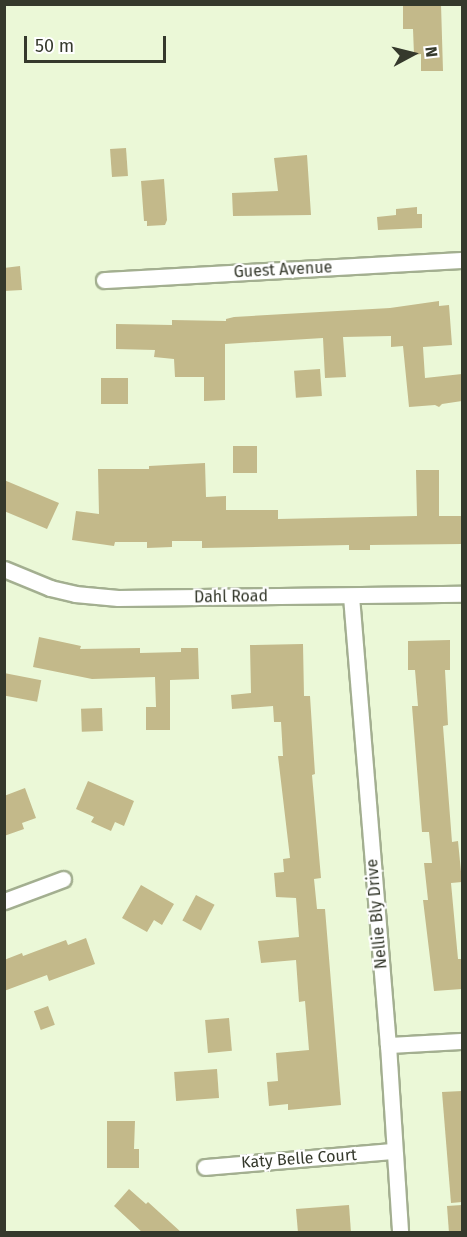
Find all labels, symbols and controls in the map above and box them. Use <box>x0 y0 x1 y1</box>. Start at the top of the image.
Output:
scale bar <box>27 24 170 62</box>
north arrow <box>383 24 443 84</box>
text: 50 m <box>35 35 74 57</box>
text: N <box>421 45 441 58</box>
street label: Guest Avenue <box>233 258 333 282</box>
street label: Dahl Road <box>194 587 268 607</box>
street label: Nellie Bly Drive <box>363 858 391 970</box>
street label: Katy Belle Court <box>241 1145 357 1173</box>

